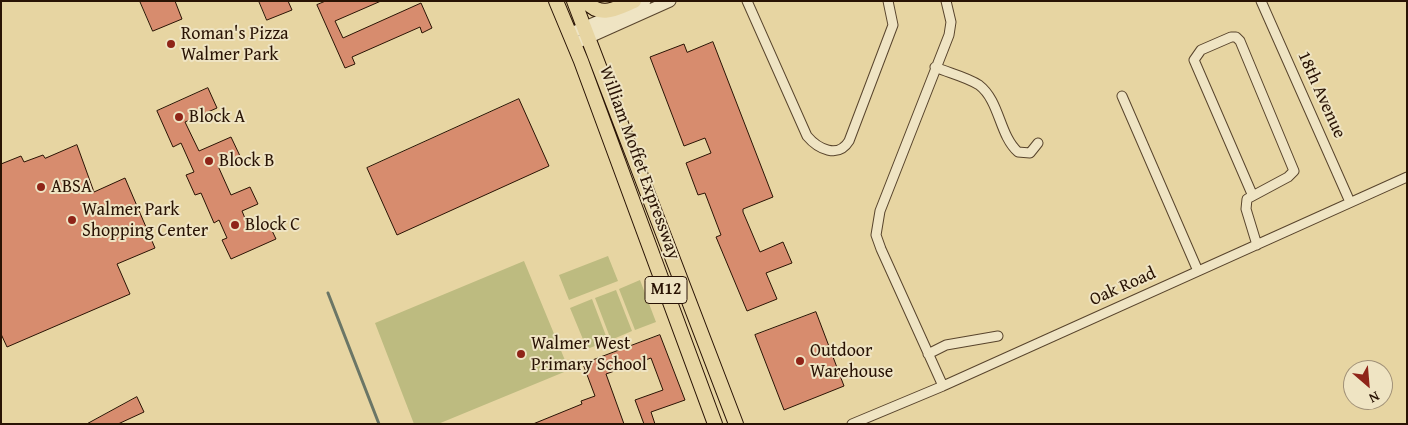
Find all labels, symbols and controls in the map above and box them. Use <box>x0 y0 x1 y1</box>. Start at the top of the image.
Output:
place label: Roman's Pizza Walmer Park <box>181 23 289 66</box>
marker: Roman's Pizza Walmer Park <box>165 38 177 50</box>
street label: 18th Avenue <box>1292 48 1350 142</box>
street label: William Moffet Expressway <box>594 63 684 263</box>
place label: Block A <box>189 106 245 128</box>
marker: Block A <box>173 111 185 123</box>
place label: Block B <box>219 150 274 172</box>
marker: Block B <box>203 155 215 167</box>
place label: ABSA <box>51 176 92 198</box>
marker: ABSA <box>35 181 47 193</box>
place label: Walmer Park Shopping Center <box>82 199 208 242</box>
marker: Walmer Park Shopping Center <box>66 214 78 226</box>
place label: Block C <box>245 214 300 236</box>
marker: Block C <box>229 219 241 231</box>
street label: Oak Road <box>1087 263 1159 311</box>
road number: M12 <box>645 276 687 304</box>
place label: Walmer West Primary School <box>531 333 647 376</box>
place label: Outdoor Warehouse <box>810 340 893 382</box>
marker: Walmer West Primary School <box>515 348 527 360</box>
marker: Outdoor Warehouse <box>794 355 806 367</box>
north arrow <box>1343 360 1393 410</box>
text: N <box>1366 386 1383 409</box>

